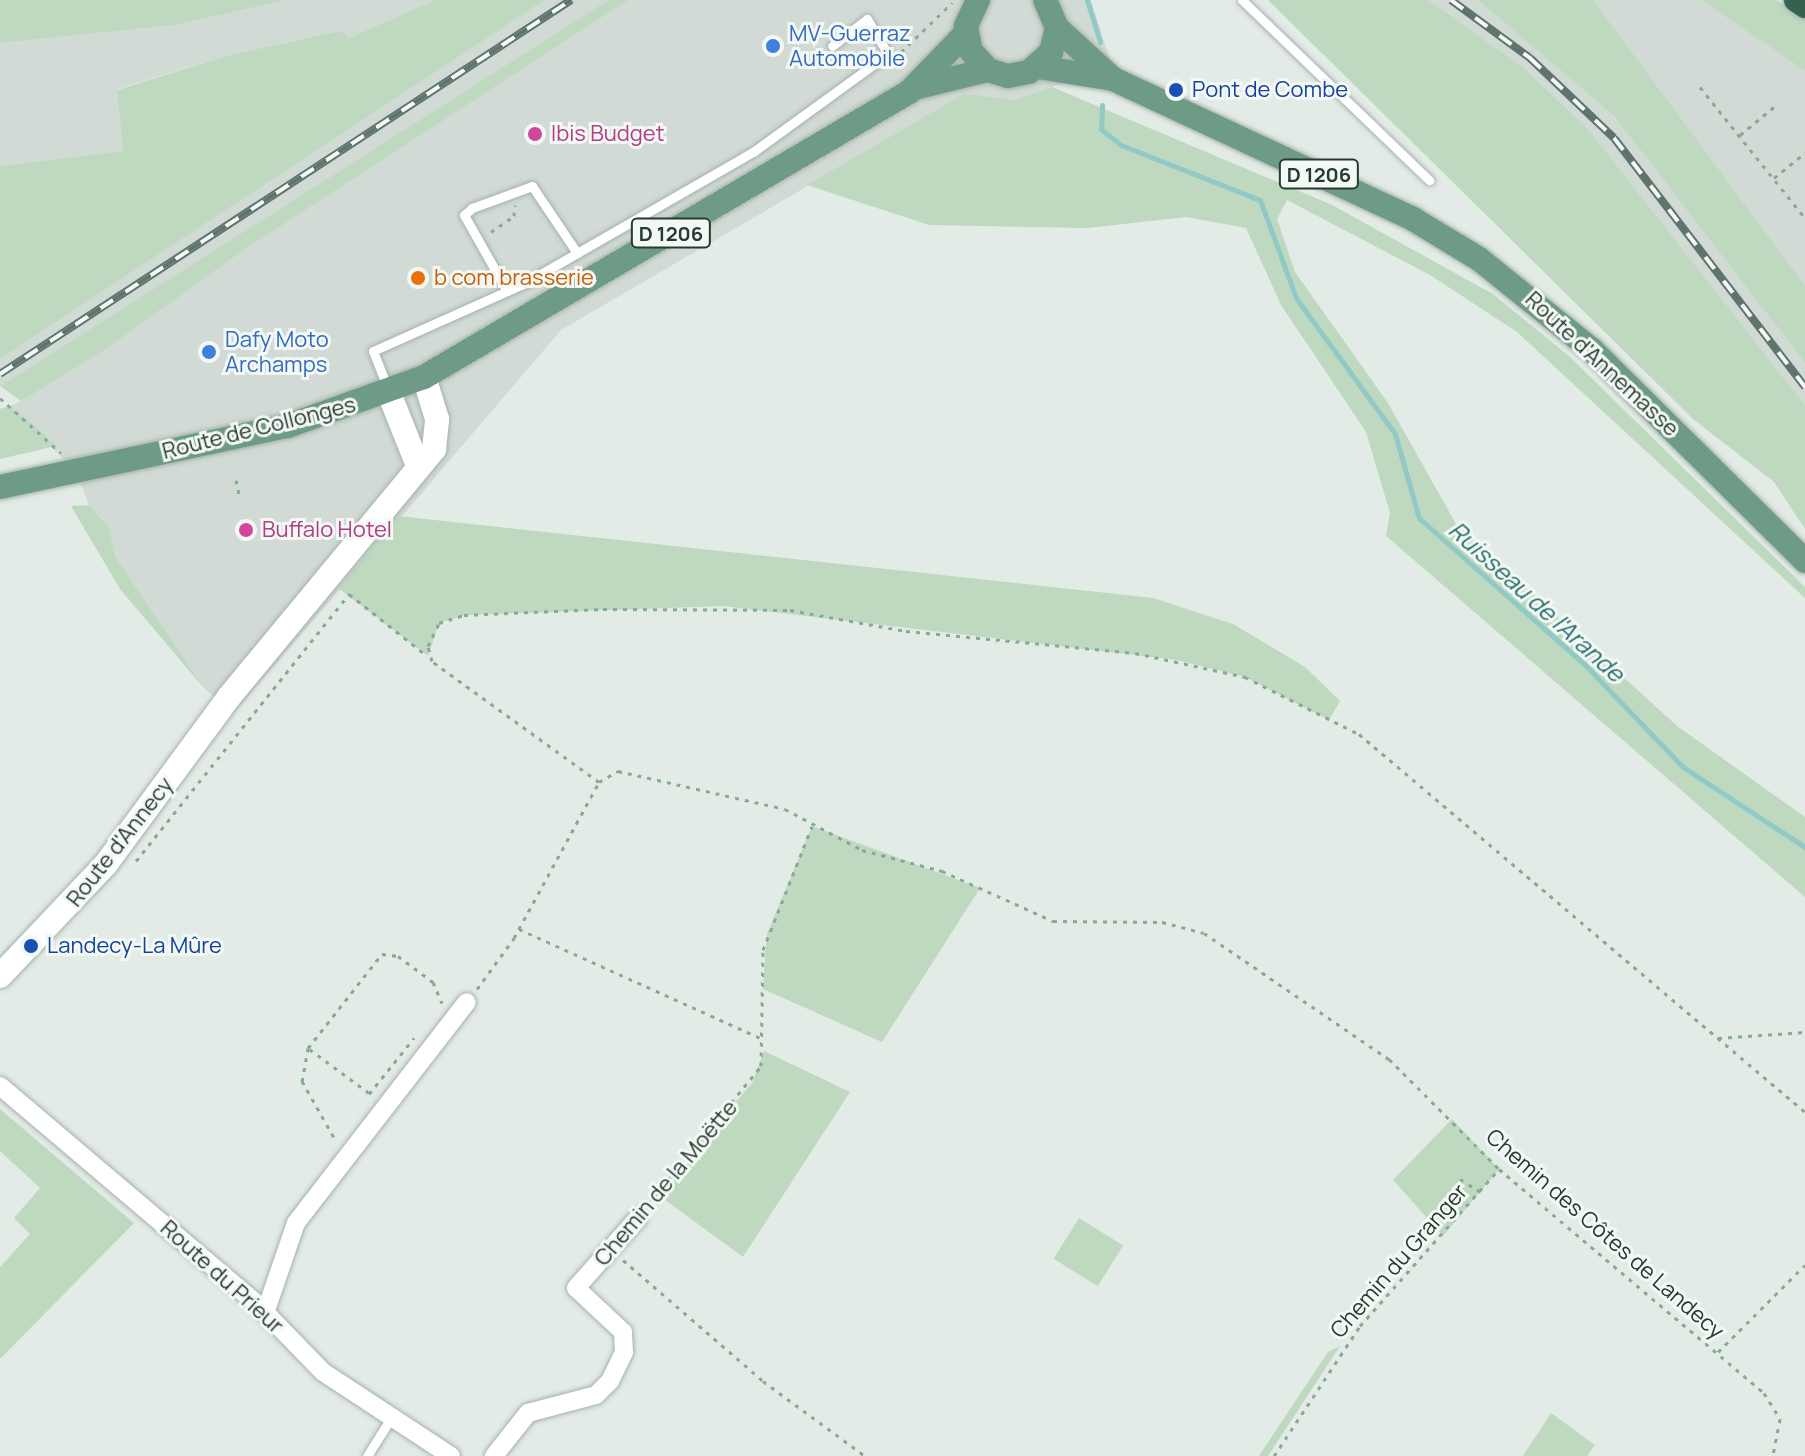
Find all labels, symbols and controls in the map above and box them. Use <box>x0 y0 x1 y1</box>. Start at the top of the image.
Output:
place label: MV-Guerraz Automobile <box>789 20 911 72</box>
marker: MV-Guerraz Automobile <box>764 37 782 55</box>
place label: Pont de Combe <box>1192 77 1348 103</box>
marker: Pont de Combe <box>1167 81 1185 99</box>
place label: Ibis Budget <box>551 121 665 147</box>
marker: Ibis Budget <box>526 125 544 143</box>
road number: D 1206 <box>1277 158 1361 190</box>
road number: D 1206 <box>629 217 713 249</box>
place label: b com brasserie <box>434 265 594 291</box>
marker: b com brasserie <box>409 269 427 287</box>
street label: Route d'Annemasse <box>1520 286 1684 442</box>
place label: Dafy Moto Archamps <box>225 326 329 378</box>
marker: Dafy Moto Archamps <box>200 343 218 361</box>
street label: Route de Collonges <box>160 391 358 465</box>
water label: Ruisseau de l'Arande <box>1444 515 1630 687</box>
place label: Buffalo Hotel <box>262 517 392 543</box>
marker: Buffalo Hotel <box>237 521 255 539</box>
street label: Route d'Annecy <box>61 772 179 912</box>
place label: Landecy-La Mûre <box>47 933 222 959</box>
marker: Landecy-La Mûre <box>22 937 40 955</box>
street label: Chemin de la Moëtte <box>589 1095 743 1271</box>
street label: Chemin des Côtes de Landecy <box>1481 1124 1729 1344</box>
street label: Chemin du Granger <box>1325 1179 1473 1343</box>
street label: Route du Prieur <box>155 1215 289 1339</box>

